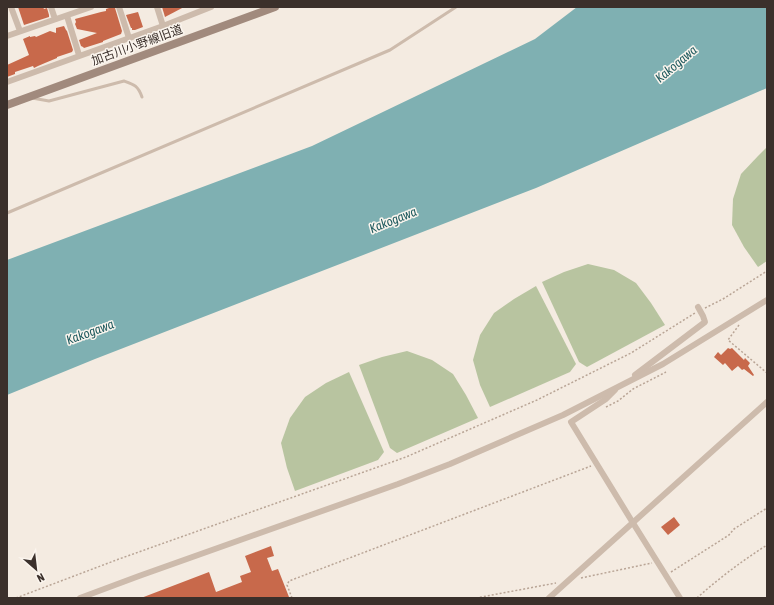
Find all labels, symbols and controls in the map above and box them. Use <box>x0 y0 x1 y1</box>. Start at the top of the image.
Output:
street label: 加古川小野線旧道 <box>89 22 185 68</box>
water label: Kakogawa <box>652 42 700 86</box>
water label: Kakogawa <box>367 204 419 236</box>
water label: Kakogawa <box>64 317 116 347</box>
north arrow <box>16 549 56 589</box>
text: N <box>35 571 46 585</box>

